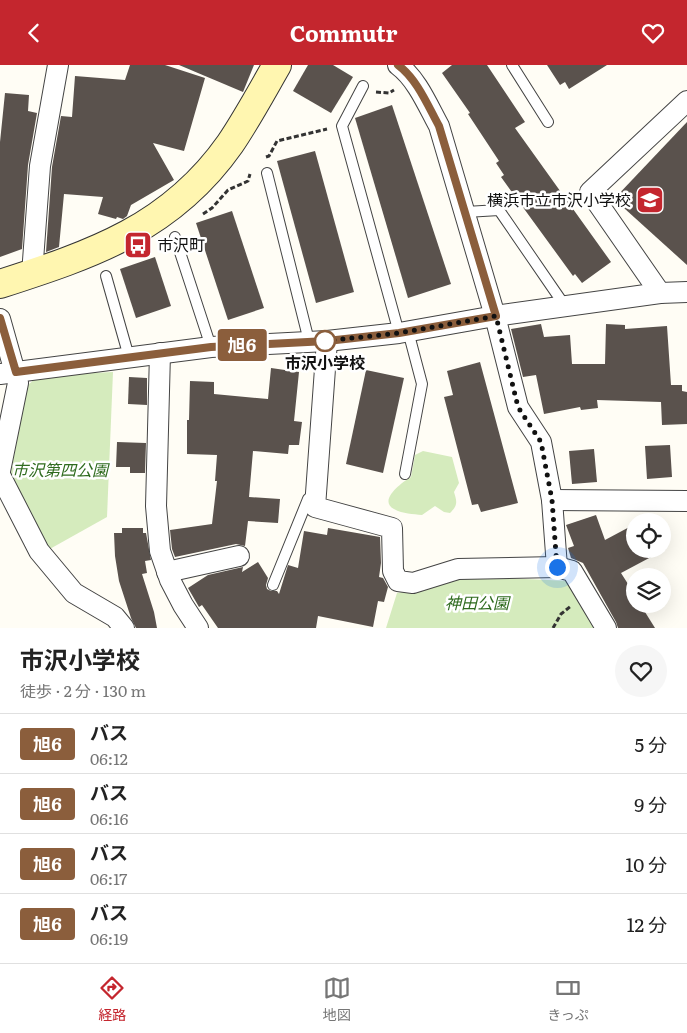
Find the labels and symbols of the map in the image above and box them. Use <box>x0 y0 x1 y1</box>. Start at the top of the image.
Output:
school or university icon: 横浜市立市沢小学校 <box>635 185 665 215</box>
place label: 横浜市立市沢小学校 <box>487 187 631 211</box>
bus stop icon: 市沢町 <box>123 230 153 260</box>
place label: 市沢町 <box>157 232 205 256</box>
line badge: 旭6 <box>220 329 264 361</box>
marker: 市沢小学校 <box>314 330 336 352</box>
place label: 市沢小学校 <box>285 350 365 374</box>
park label: 市沢第四公園 <box>12 457 110 481</box>
your location <box>545 555 570 580</box>
park label: 神田公園 <box>445 590 511 614</box>

